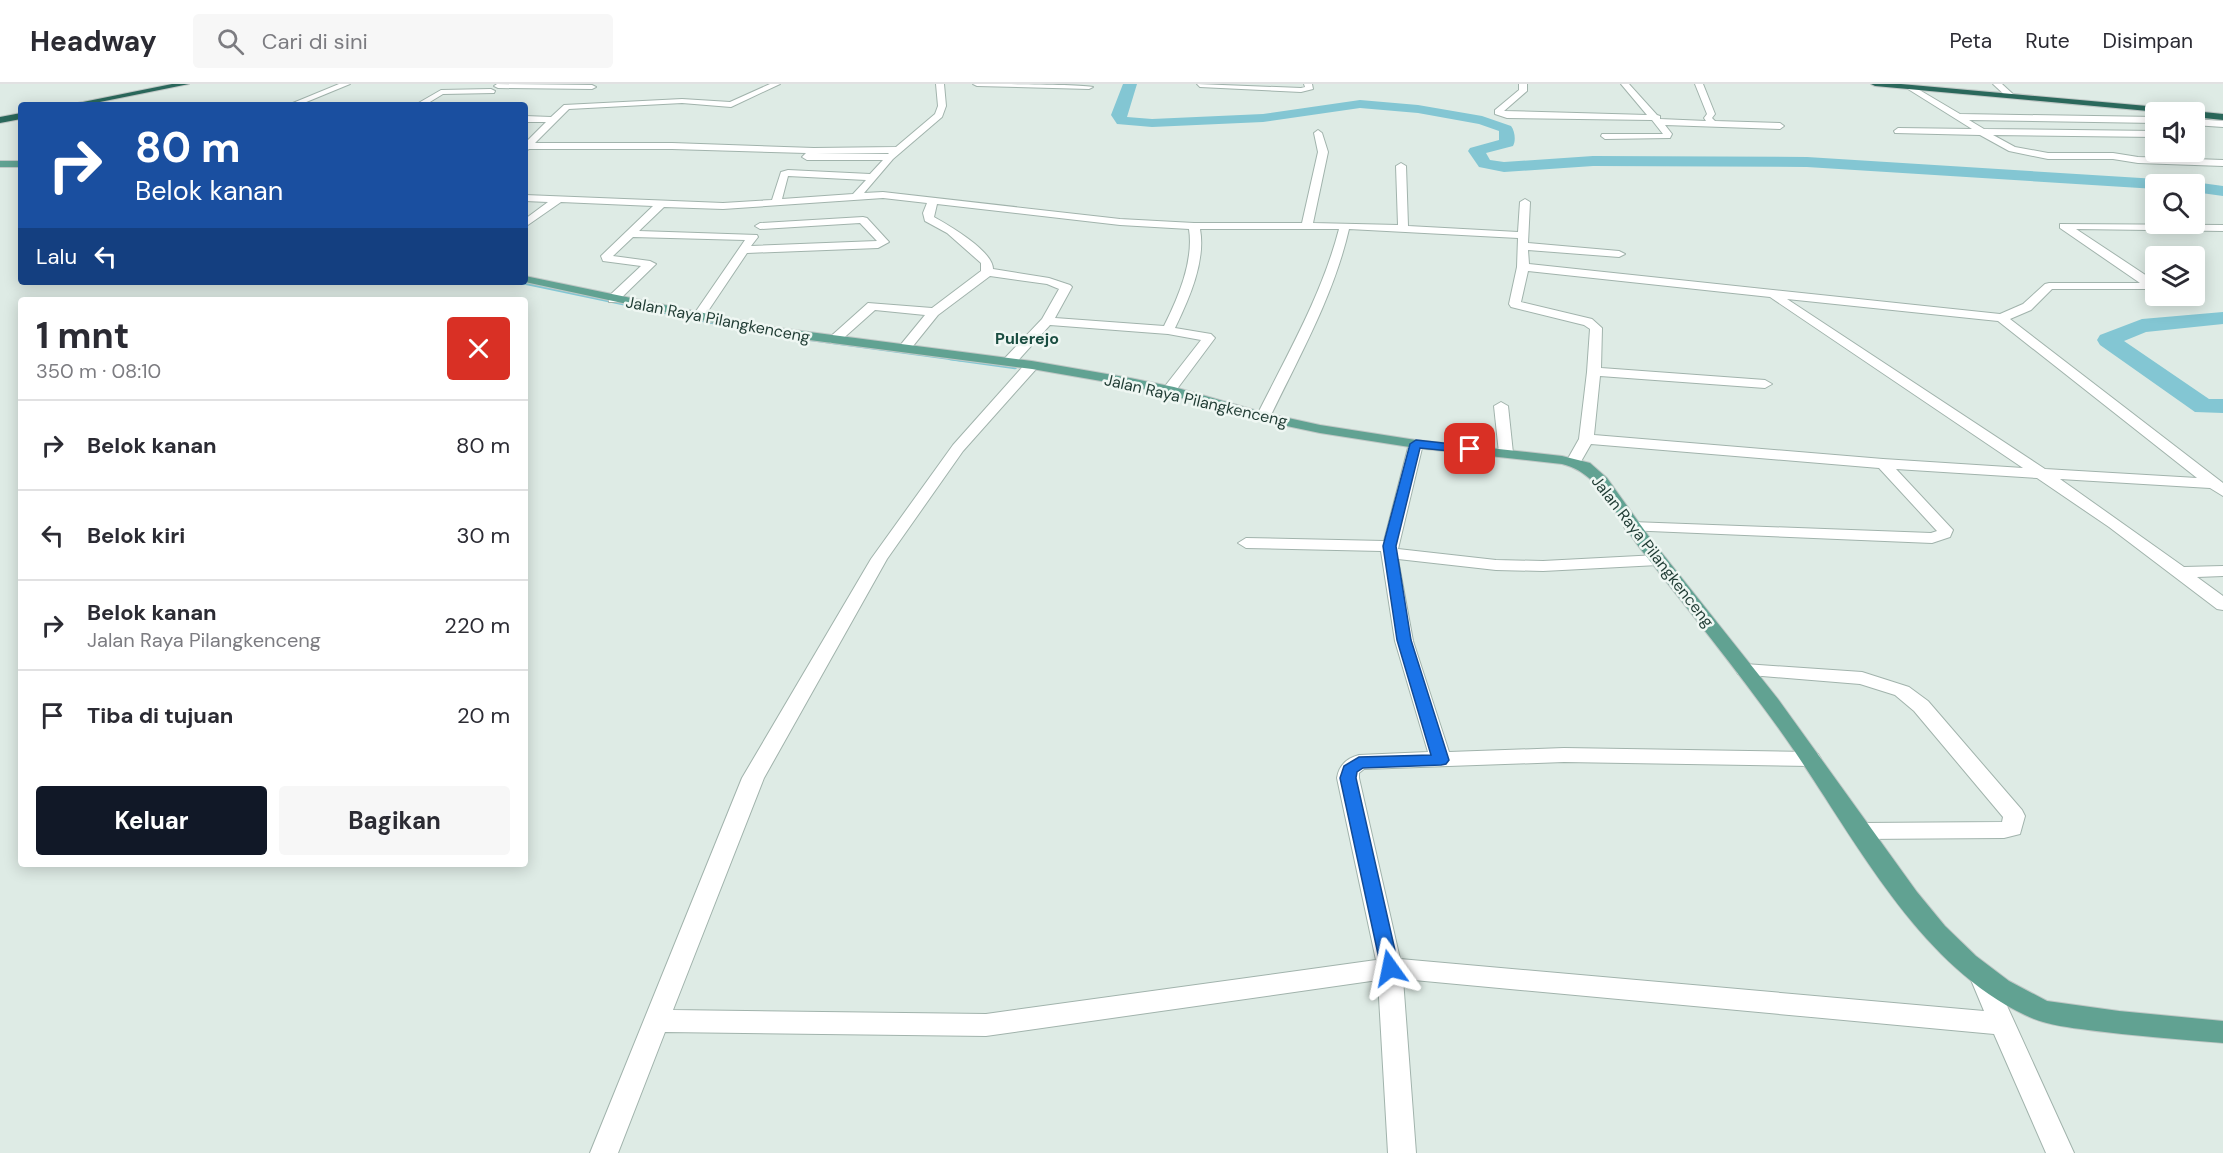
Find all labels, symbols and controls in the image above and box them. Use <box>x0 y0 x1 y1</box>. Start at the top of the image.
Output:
search box <box>193 14 613 68</box>
text: Headway <box>30 23 157 60</box>
icon: search <box>214 25 247 58</box>
text: Cari di sini <box>262 27 368 56</box>
text: Peta <box>1949 27 1992 55</box>
text: Rute <box>2025 27 2070 55</box>
text: Disimpan <box>2103 27 2193 55</box>
map controls <box>2145 102 2205 306</box>
button: sound <box>2145 102 2205 162</box>
text: 80 m <box>135 120 241 175</box>
icon: right <box>36 126 114 204</box>
text: Belok kanan <box>135 173 283 208</box>
button: search <box>2145 174 2205 234</box>
icon: left <box>89 240 122 273</box>
text: Lalu <box>36 242 77 271</box>
button: layers <box>2145 246 2205 306</box>
street label: Jalan Raya Pilangkenceng <box>624 291 812 348</box>
text: 1 mnt <box>36 312 129 359</box>
button: close <box>447 317 510 380</box>
district label: Pulerejo <box>995 328 1059 349</box>
text: 350 m · 08:10 <box>36 358 161 384</box>
street label: Jalan Raya Pilangkenceng <box>1102 369 1289 432</box>
pin <box>1444 423 1495 474</box>
icon: right <box>36 429 69 462</box>
text: Belok kanan <box>87 431 217 460</box>
text: 80 m <box>456 431 510 460</box>
icon: arrive <box>1453 432 1486 465</box>
street label: Jalan Raya Pilangkenceng <box>1587 471 1719 632</box>
icon: left <box>36 519 69 552</box>
text: Belok kiri <box>87 521 185 550</box>
text: 30 m <box>456 521 510 550</box>
text: Belok kanan <box>87 598 217 627</box>
icon: right <box>36 609 69 642</box>
text: 220 m <box>444 611 510 640</box>
text: Jalan Raya Pilangkenceng <box>87 627 321 653</box>
icon: arrive <box>36 699 69 732</box>
text: Tiba di tujuan <box>87 701 233 730</box>
text: 20 m <box>457 701 510 730</box>
button: Keluar <box>36 786 267 855</box>
button: Bagikan <box>279 786 510 855</box>
position arrow <box>1358 936 1422 1000</box>

